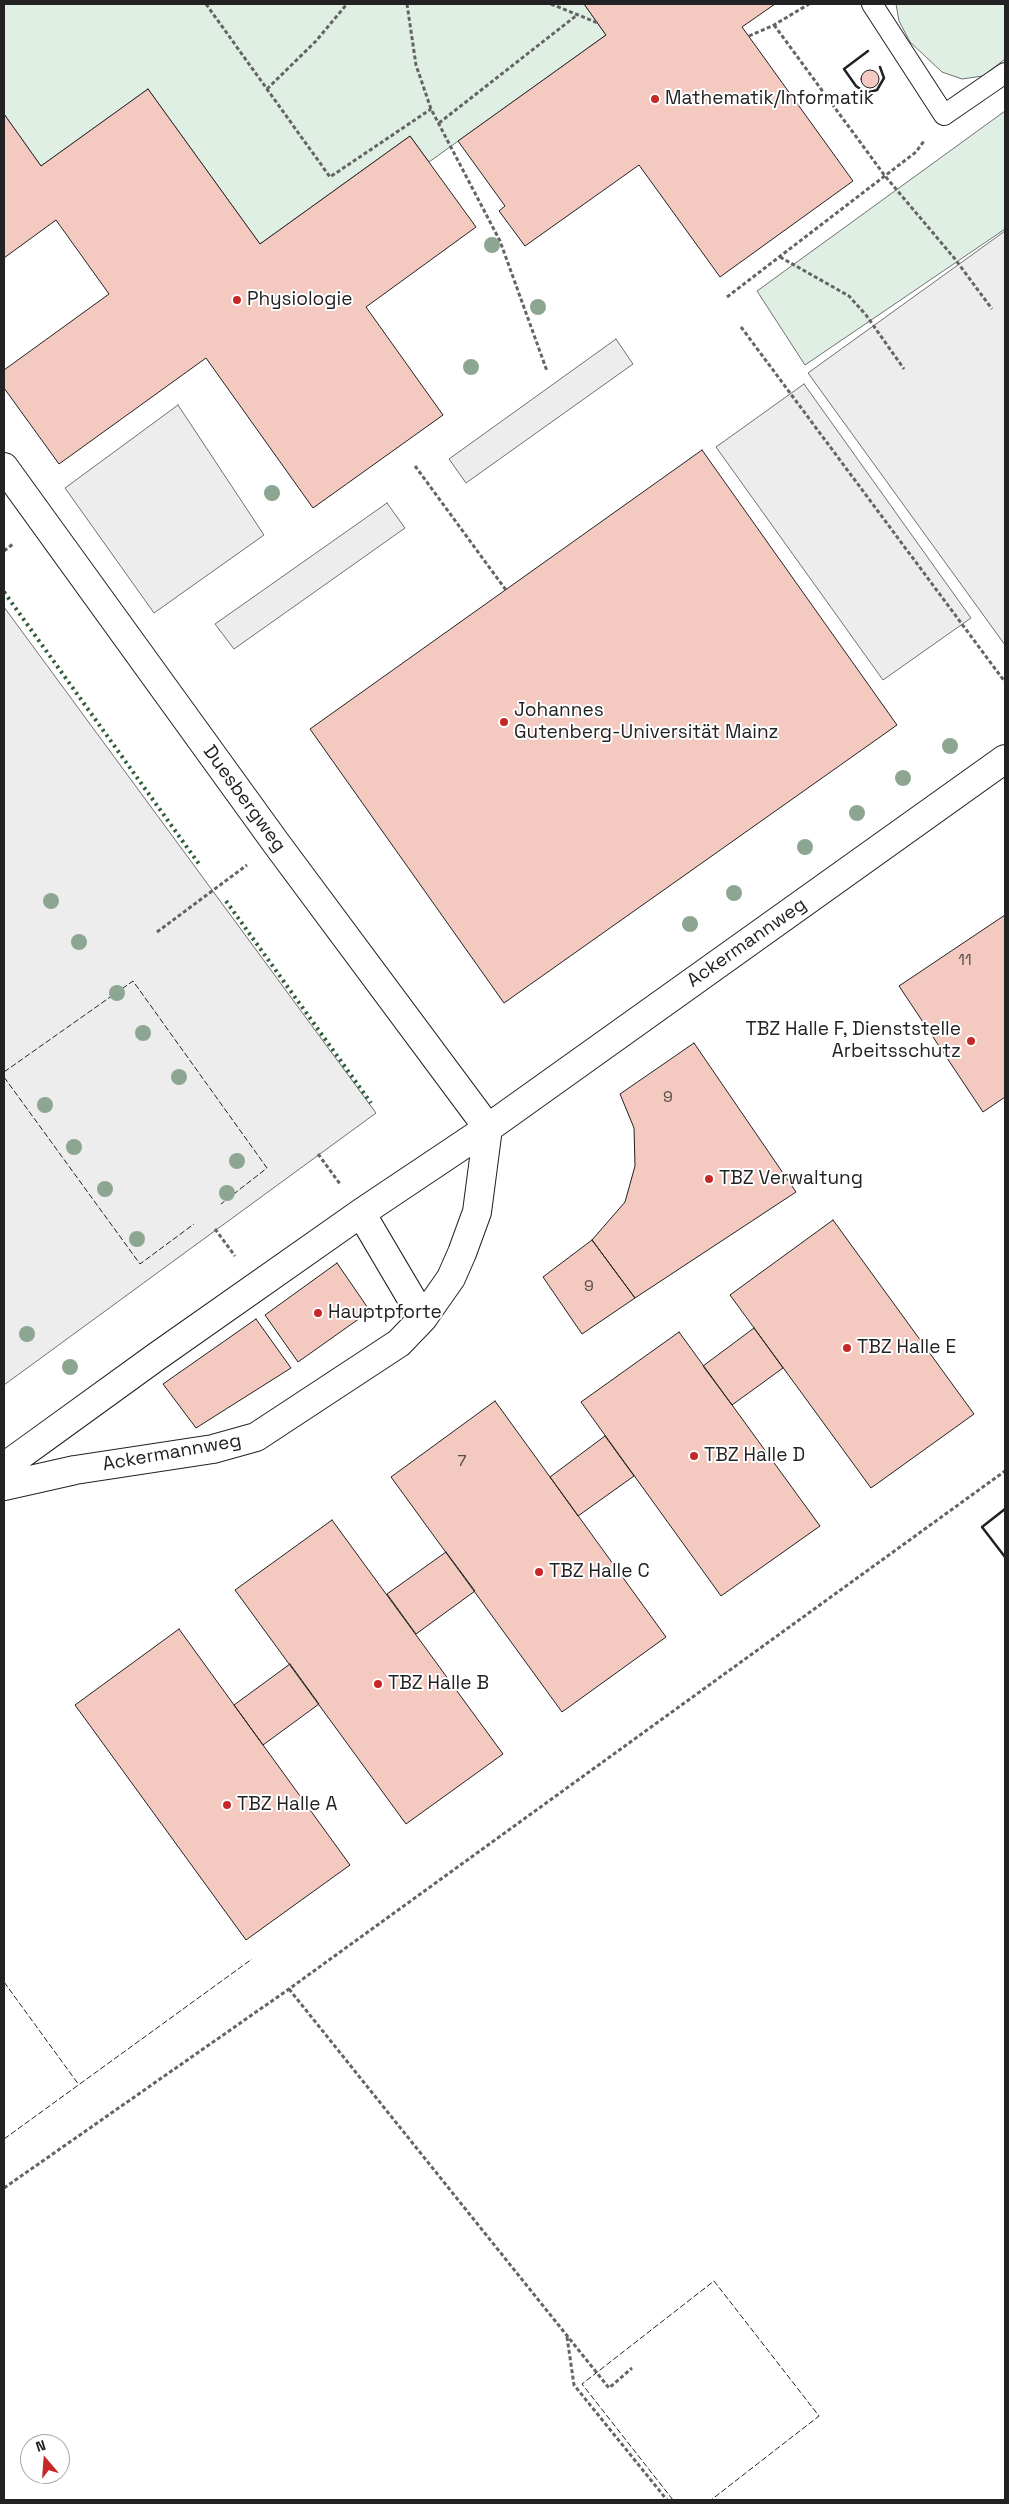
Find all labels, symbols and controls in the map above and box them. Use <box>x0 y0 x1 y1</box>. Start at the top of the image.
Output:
place label: Mathematik/Informatik <box>665 88 874 110</box>
marker: Mathematik/Informatik <box>649 93 661 105</box>
place label: Physiologie <box>247 289 352 311</box>
marker: Physiologie <box>231 294 243 306</box>
place label: Johannes Gutenberg-Universität Mainz <box>514 700 779 744</box>
marker: Johannes Gutenberg-Universität Mainz <box>498 716 510 728</box>
street label: Duesbergweg <box>198 741 290 857</box>
street label: Ackermannweg <box>683 893 811 993</box>
house number: 11 <box>958 951 972 971</box>
place label: TBZ Halle F, Dienststelle Arbeitsschutz <box>745 1019 961 1063</box>
marker: TBZ Halle F, Dienststelle Arbeitsschutz <box>965 1035 977 1047</box>
house number: 9 <box>663 1088 673 1108</box>
place label: TBZ Verwaltung <box>719 1168 863 1190</box>
marker: TBZ Verwaltung <box>703 1173 715 1185</box>
house number: 9 <box>584 1277 594 1297</box>
place label: Hauptpforte <box>328 1302 442 1324</box>
marker: Hauptpforte <box>312 1307 324 1319</box>
place label: TBZ Halle E <box>857 1337 956 1359</box>
marker: TBZ Halle E <box>841 1342 853 1354</box>
street label: Ackermannweg <box>101 1430 243 1476</box>
place label: TBZ Halle D <box>704 1445 805 1467</box>
marker: TBZ Halle D <box>688 1450 700 1462</box>
house number: 7 <box>457 1452 467 1472</box>
place label: TBZ Halle C <box>549 1561 650 1583</box>
marker: TBZ Halle C <box>533 1566 545 1578</box>
place label: TBZ Halle B <box>388 1673 489 1695</box>
marker: TBZ Halle B <box>372 1678 384 1690</box>
place label: TBZ Halle A <box>237 1794 337 1816</box>
marker: TBZ Halle A <box>221 1799 233 1811</box>
north arrow <box>20 2434 70 2484</box>
text: N <box>33 2436 48 2456</box>

